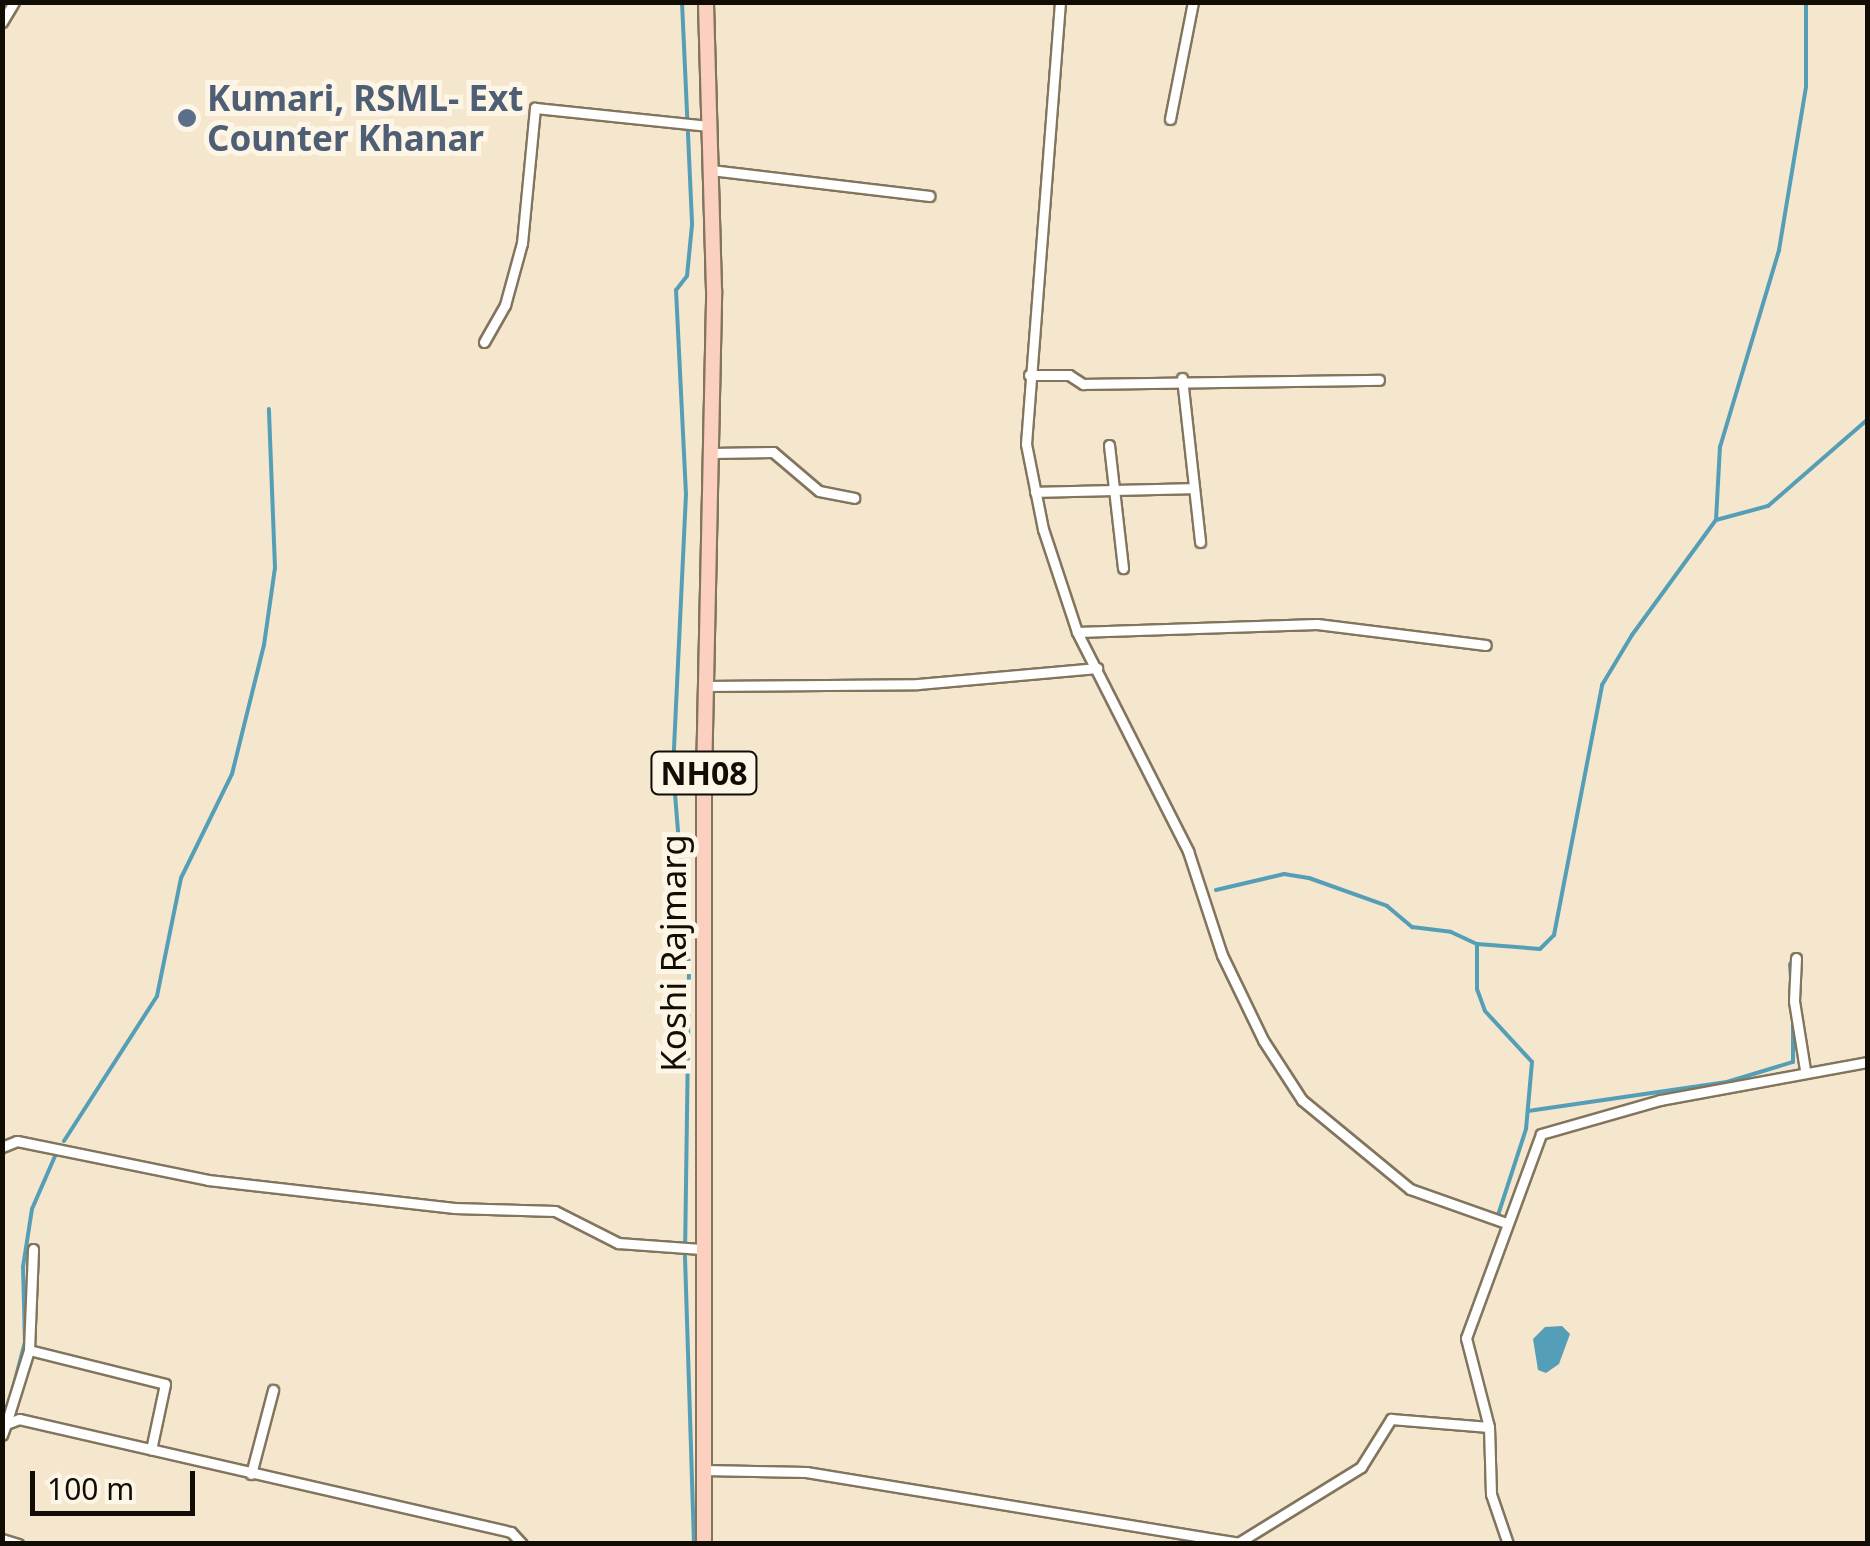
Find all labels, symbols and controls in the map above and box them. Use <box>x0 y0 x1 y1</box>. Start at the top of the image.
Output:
place label: Kumari, RSML- Ext Counter Khanar <box>207 77 523 159</box>
marker: Kumari, RSML- Ext Counter Khanar <box>176 107 198 129</box>
road number: NH08 <box>649 746 759 800</box>
street label: Koshi Rajmarg <box>652 834 694 1072</box>
scale bar <box>35 1451 200 1513</box>
text: 100 m <box>47 1468 134 1509</box>

